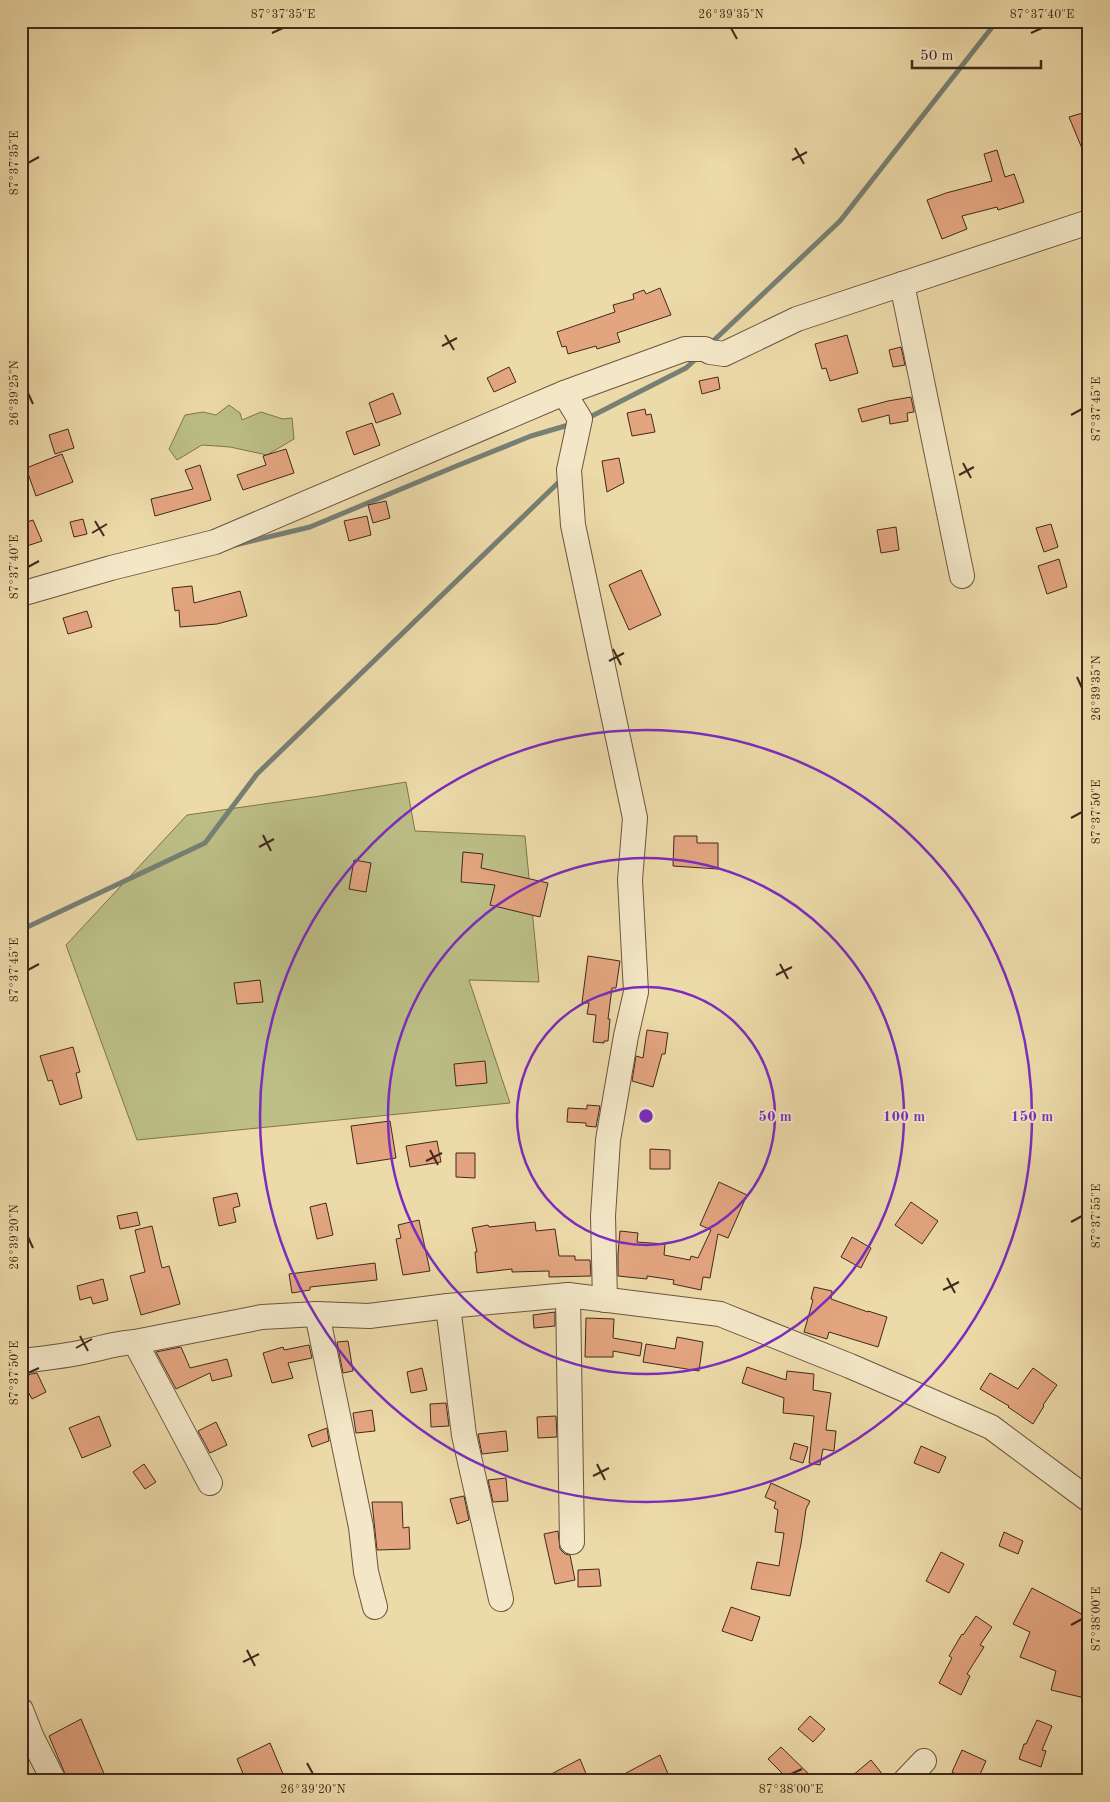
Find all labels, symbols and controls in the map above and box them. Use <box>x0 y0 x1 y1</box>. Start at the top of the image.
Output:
text: 87°37'35"E <box>251 8 315 21</box>
text: 26°39'35"N <box>698 8 764 21</box>
text: 87°37'40"E <box>1010 9 1074 21</box>
scale bar <box>912 38 1041 70</box>
text: 50 m <box>920 49 954 64</box>
text: 87°37'35"E <box>8 131 21 195</box>
text: 26°39'25"N <box>8 360 21 426</box>
text: 87°37'45"E <box>1090 377 1103 441</box>
text: 87°37'40"E <box>9 535 21 599</box>
text: 26°39'35"N <box>1090 655 1103 721</box>
text: 87°37'50"E <box>1090 780 1103 844</box>
text: 87°37'45"E <box>8 938 21 1002</box>
centre of rings <box>637 1107 655 1125</box>
text: 50 m <box>758 1110 792 1125</box>
text: 100 m <box>883 1110 925 1125</box>
text: 150 m <box>1011 1110 1053 1125</box>
text: 87°37'55"E <box>1090 1184 1103 1248</box>
text: 26°39'20"N <box>9 1204 21 1270</box>
text: 87°37'50"E <box>8 1341 21 1405</box>
text: 87°38'00"E <box>1091 1587 1103 1651</box>
text: 26°39'20"N <box>280 1784 346 1796</box>
text: 87°38'00"E <box>759 1784 823 1796</box>

